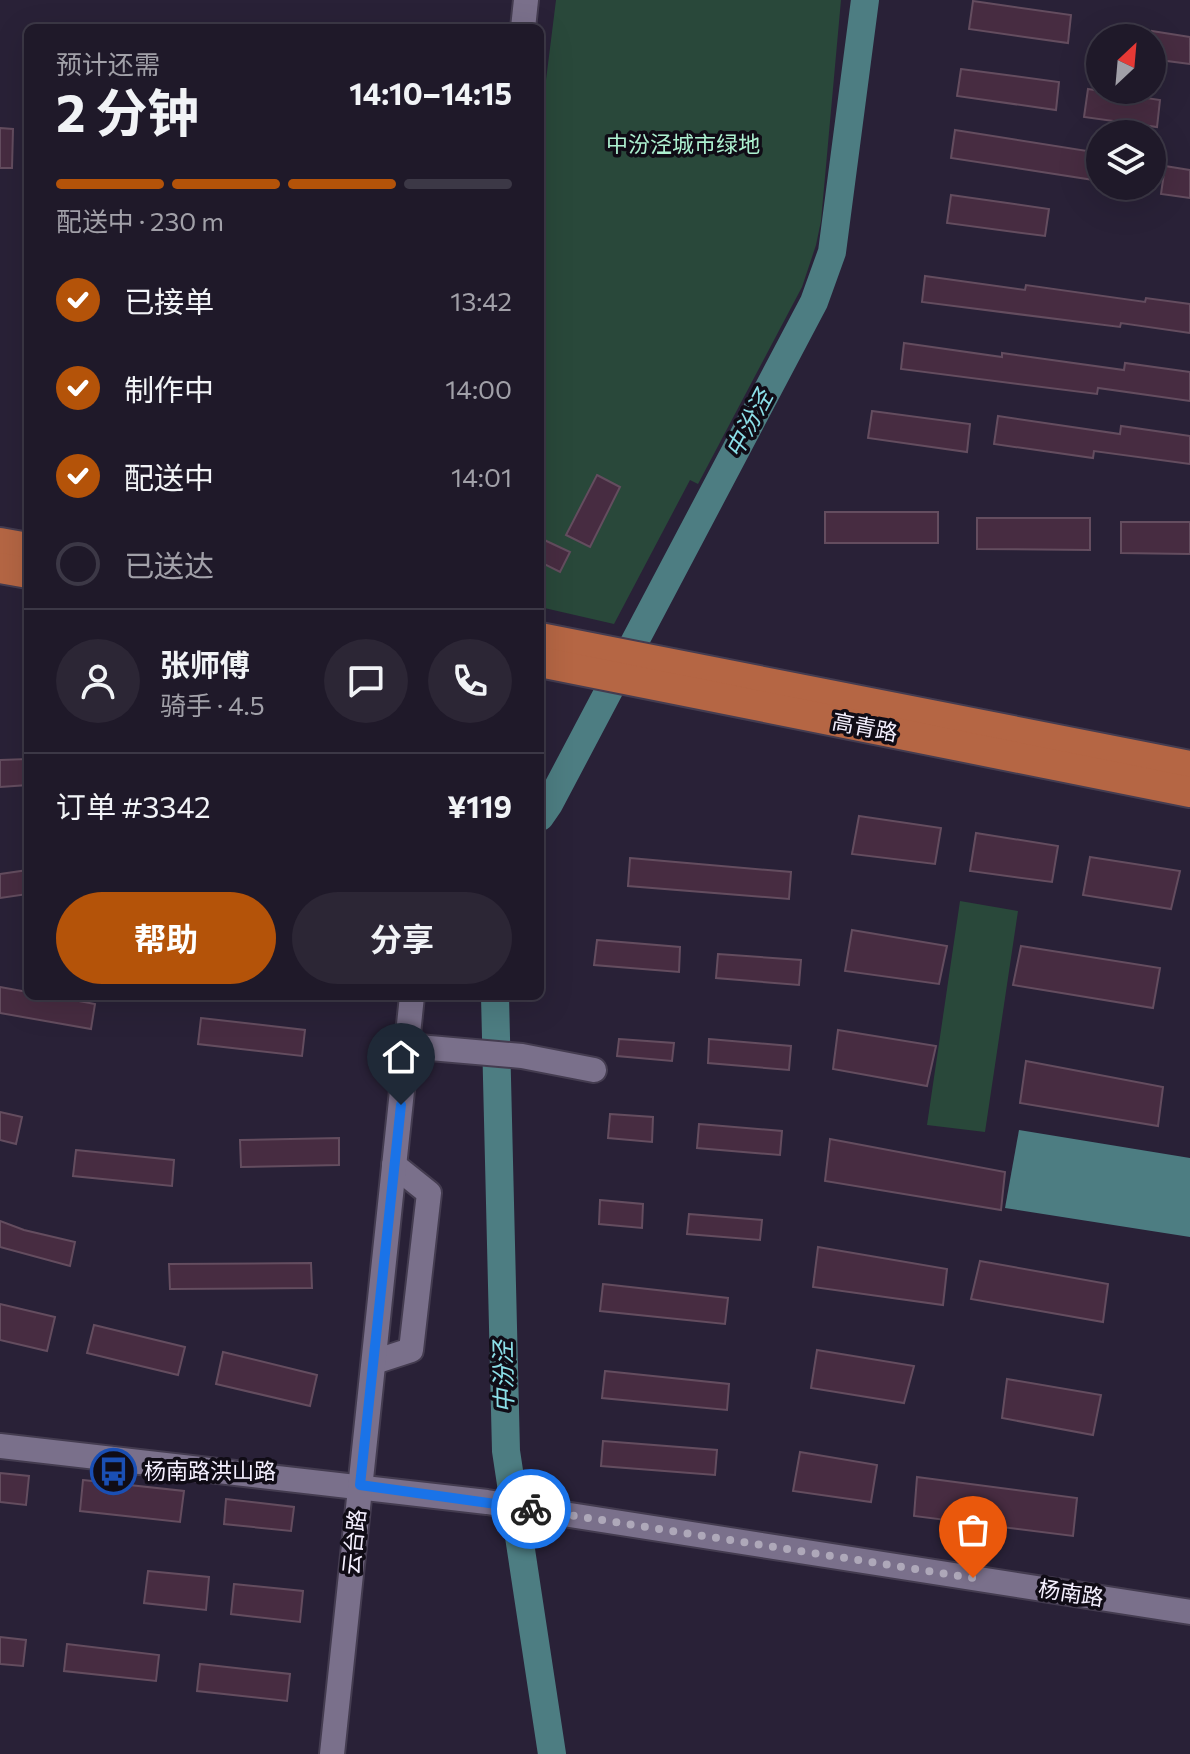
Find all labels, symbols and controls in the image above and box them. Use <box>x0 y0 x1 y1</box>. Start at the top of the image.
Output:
north arrow <box>1086 24 1166 104</box>
map controls <box>1086 24 1166 200</box>
text: 预计还需 <box>56 48 160 79</box>
text: 14:10–14:15 <box>349 74 512 111</box>
text: 2 分钟 <box>56 79 200 143</box>
button: layers <box>1086 120 1166 200</box>
park label: 中汾泾城市绿地 <box>606 130 760 157</box>
text: 配送中 · 230 m <box>56 205 224 236</box>
icon: check <box>56 278 100 322</box>
text: 已接单 <box>124 282 214 319</box>
text: 13:42 <box>450 285 512 316</box>
icon: check <box>56 366 100 410</box>
text: 制作中 <box>124 370 214 407</box>
text: 14:00 <box>445 373 512 404</box>
water label: 中汾泾 <box>718 383 778 462</box>
icon: check <box>56 454 100 498</box>
text: 配送中 <box>124 458 214 495</box>
text: 14:01 <box>451 461 512 492</box>
text: 已送达 <box>124 546 214 583</box>
button: person <box>56 639 140 723</box>
button: chat <box>324 639 408 723</box>
button: phone <box>428 639 512 723</box>
text: 张师傅 <box>160 645 250 682</box>
text: 骑手 · 4.5 <box>160 689 265 720</box>
street label: 高青路 <box>830 707 900 746</box>
text: 订单 #3342 <box>56 787 211 824</box>
text: ¥119 <box>447 787 512 824</box>
button: 帮助 <box>56 892 276 984</box>
button: 分享 <box>292 892 512 984</box>
pin <box>367 1023 435 1105</box>
icon: home <box>379 1035 423 1079</box>
water label: 中汾泾 <box>487 1339 518 1413</box>
bus stop icon: 杨南路洪山路 <box>89 1447 137 1495</box>
place label: 杨南路洪山路 <box>144 1457 276 1484</box>
courier <box>491 1469 571 1549</box>
icon: bike <box>509 1487 553 1531</box>
pin <box>939 1496 1007 1578</box>
street label: 云台路 <box>337 1508 370 1576</box>
icon: bag <box>951 1508 995 1552</box>
street label: 杨南路 <box>1036 1574 1106 1611</box>

